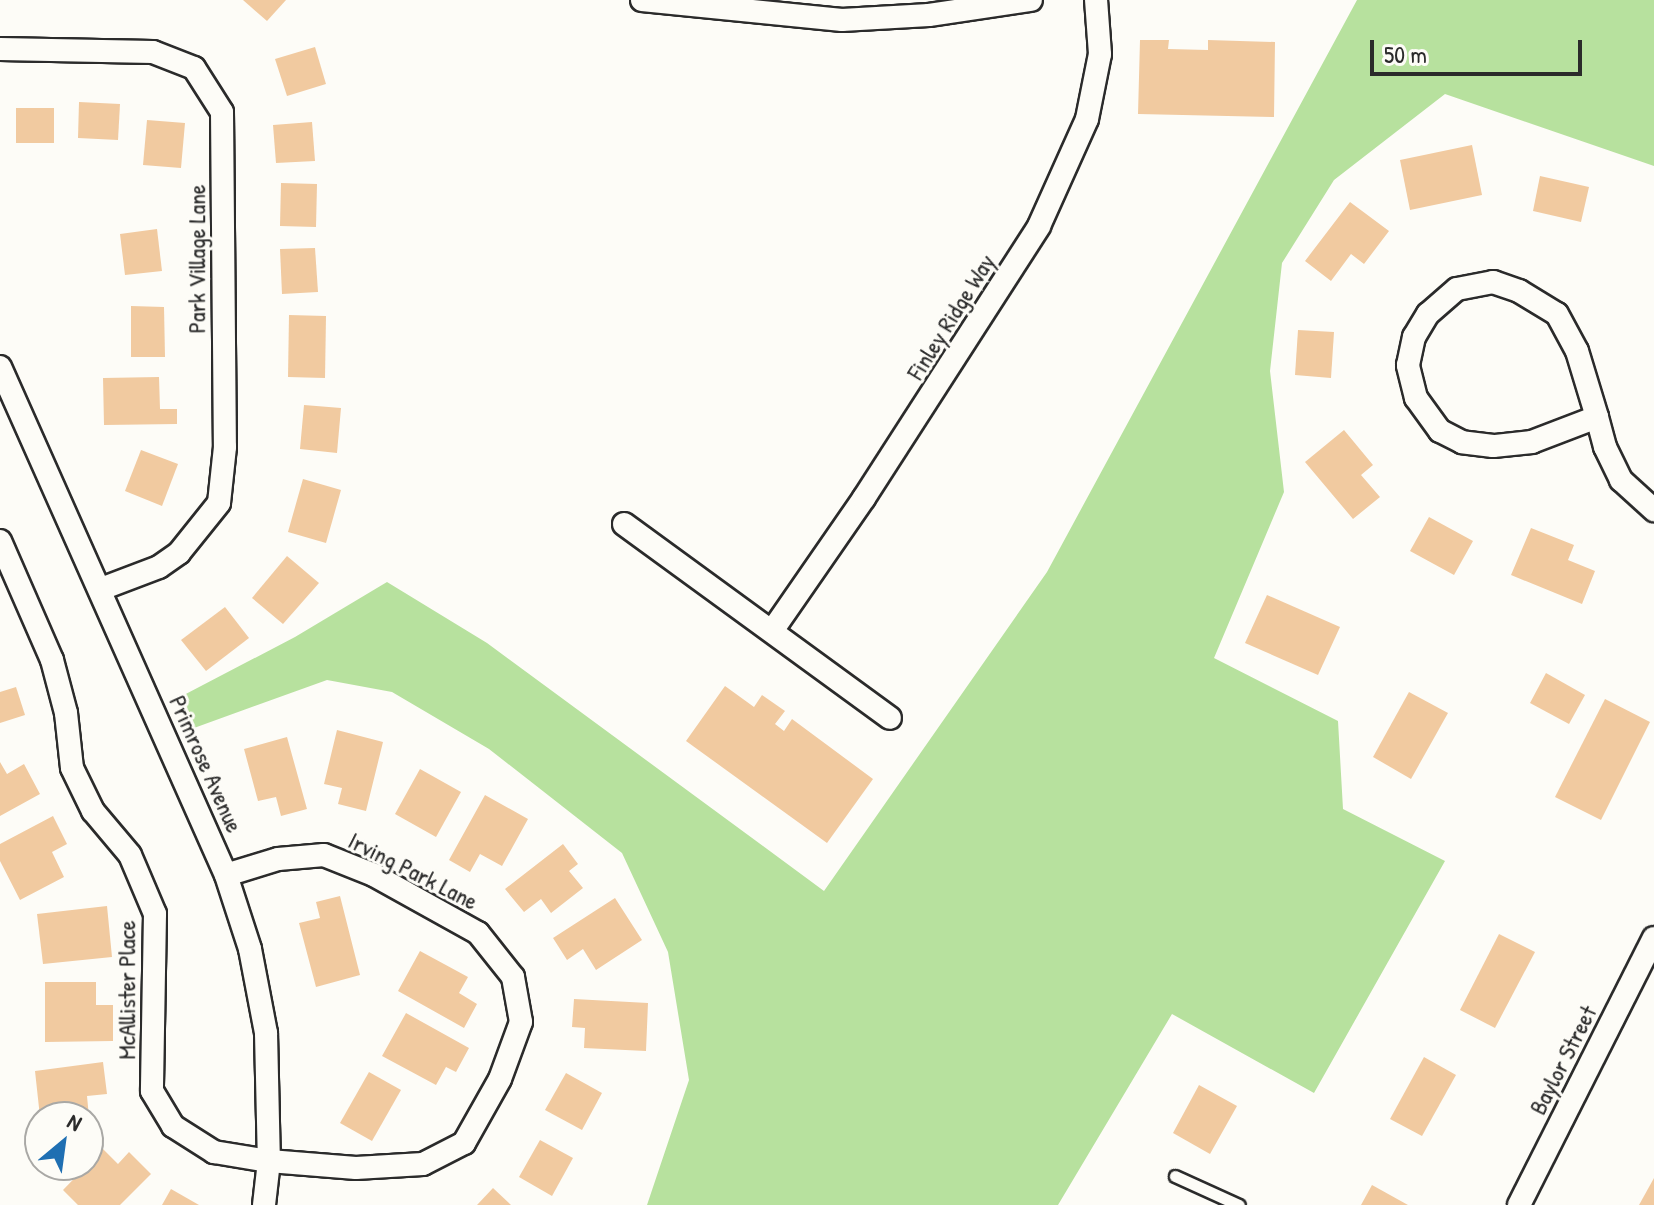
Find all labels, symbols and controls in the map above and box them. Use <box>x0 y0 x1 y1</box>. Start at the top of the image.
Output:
scale bar <box>1374 24 1586 74</box>
text: 50 m <box>1384 38 1427 70</box>
street label: Park Village Lane <box>183 185 211 333</box>
street label: Finley Ridge Way <box>901 249 1001 385</box>
street label: Primrose Avenue <box>163 691 249 837</box>
street label: Irving Park Lane <box>344 826 482 916</box>
street label: McAllister Place <box>113 920 141 1060</box>
street label: Baylor Street <box>1523 1001 1603 1119</box>
north arrow <box>24 1101 104 1181</box>
text: N <box>62 1106 87 1138</box>

